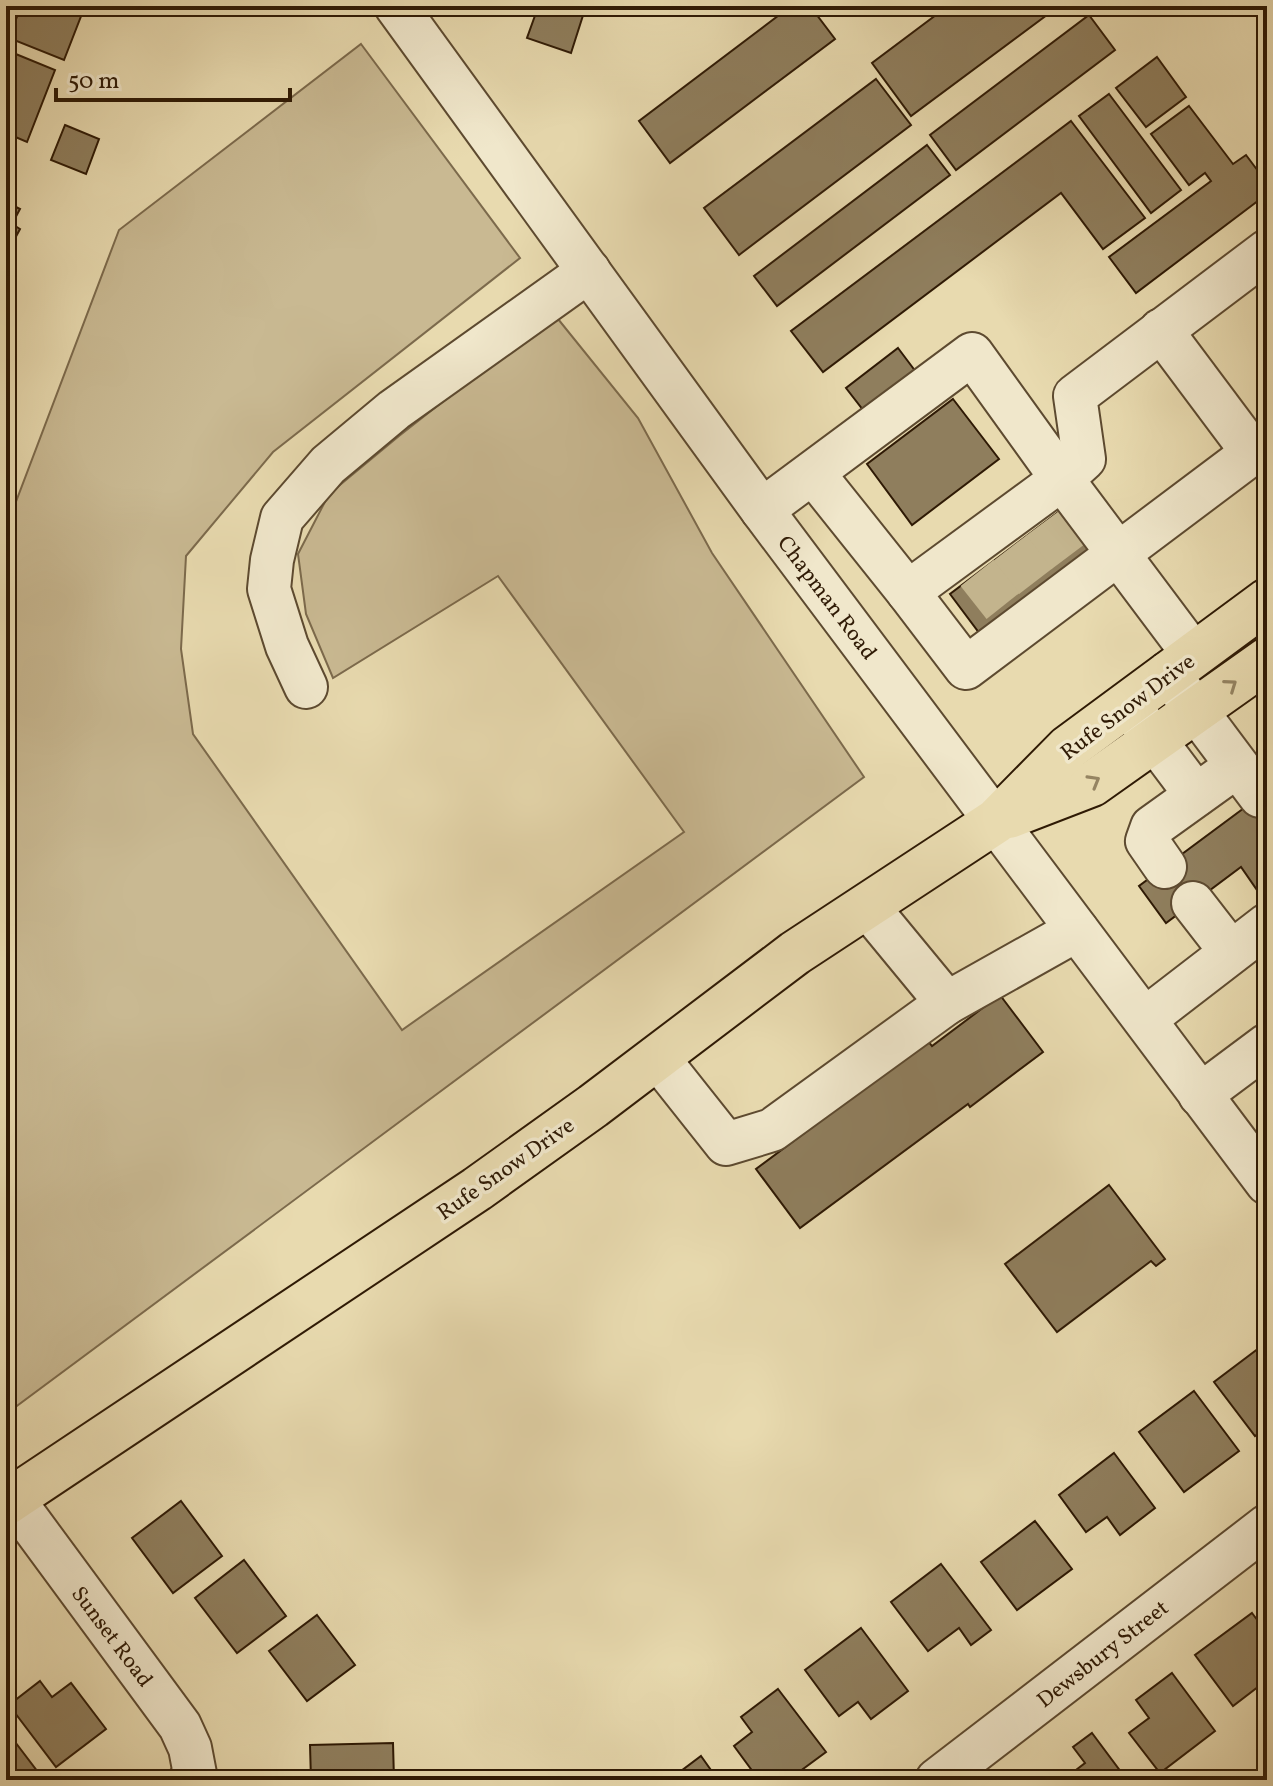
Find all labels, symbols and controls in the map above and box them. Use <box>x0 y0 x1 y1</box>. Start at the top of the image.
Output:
scale bar <box>56 52 290 102</box>
text: 50 m <box>68 65 120 99</box>
street label: Chapman Road <box>769 530 883 667</box>
street label: Rufe Snow Drive <box>1055 647 1202 769</box>
one-way arrow <box>1223 680 1237 695</box>
one-way arrow <box>1085 775 1100 791</box>
street label: Rufe Snow Drive <box>432 1111 581 1229</box>
street label: Sunset Road <box>63 1581 159 1694</box>
street label: Dewsbury Street <box>1031 1593 1176 1716</box>

